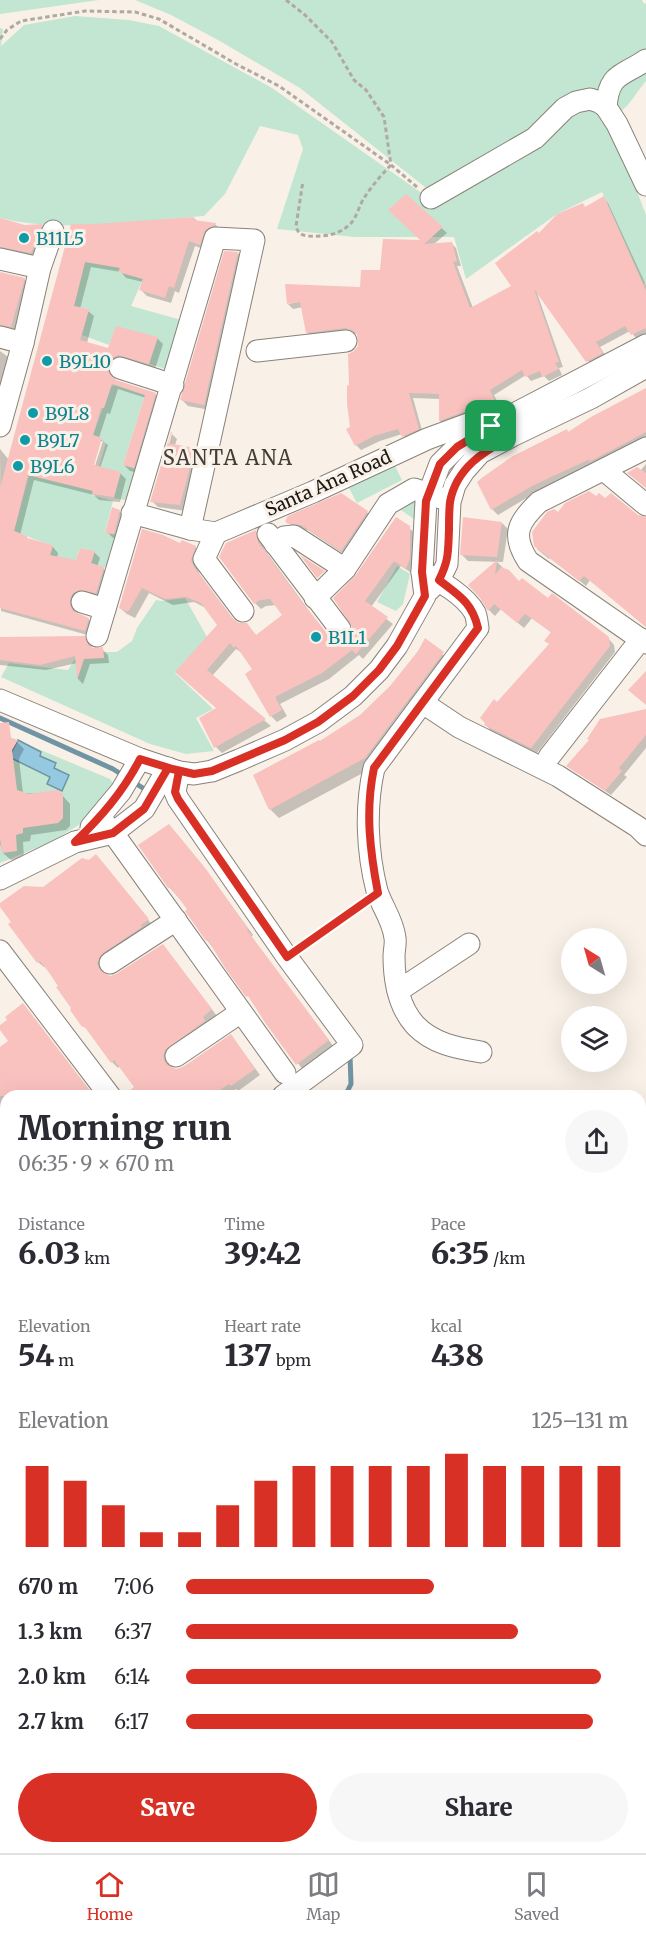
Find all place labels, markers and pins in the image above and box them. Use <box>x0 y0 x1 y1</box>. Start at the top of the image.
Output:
place label: B11L5 <box>36 227 84 250</box>
marker: B11L5 <box>17 231 31 245</box>
place label: B9L10 <box>59 350 111 373</box>
marker: B9L10 <box>40 354 54 368</box>
pin <box>465 400 516 451</box>
place label: B9L8 <box>45 402 90 425</box>
marker: B9L8 <box>26 406 40 420</box>
place label: B9L7 <box>37 429 79 452</box>
marker: B9L7 <box>18 433 32 447</box>
place label: B9L6 <box>30 455 75 478</box>
marker: B9L6 <box>11 459 25 473</box>
place label: B1L1 <box>328 626 366 649</box>
marker: B1L1 <box>309 630 323 644</box>

